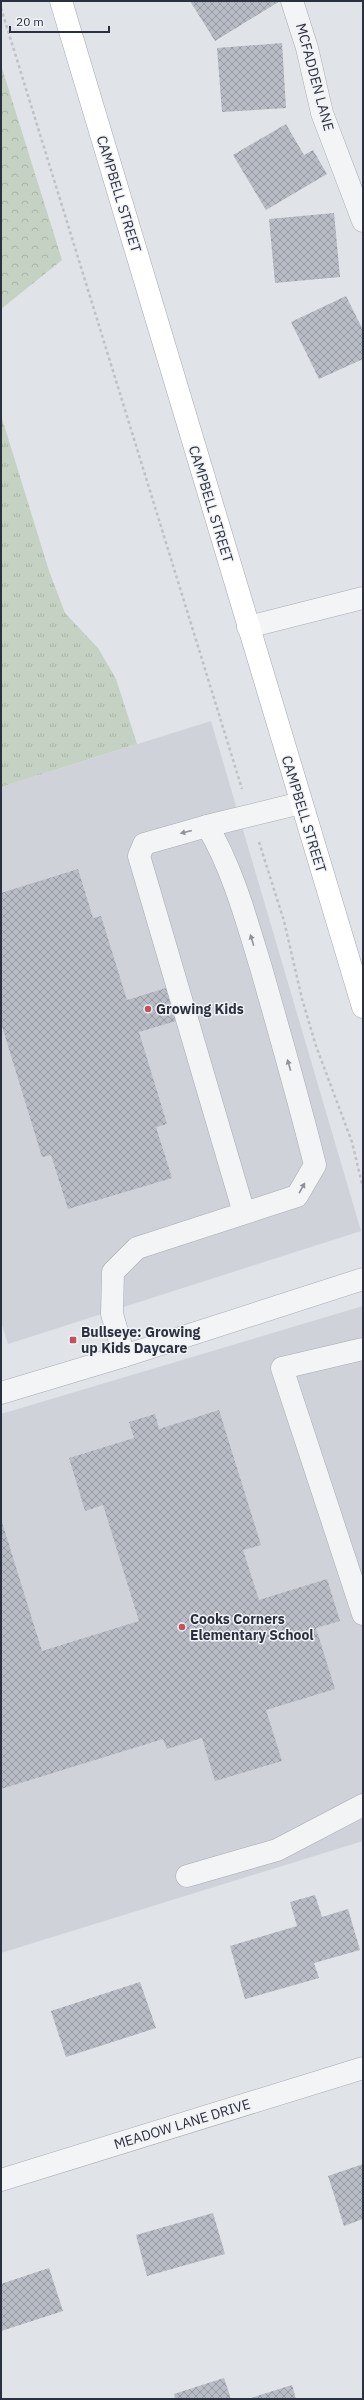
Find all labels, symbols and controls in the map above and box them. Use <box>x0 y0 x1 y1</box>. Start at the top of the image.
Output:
scale bar <box>10 8 109 34</box>
text: 20 m <box>16 14 44 29</box>
street label: MCFADDEN LANE <box>292 21 338 133</box>
street label: CAMPBELL STREET <box>93 133 145 255</box>
street label: CAMPBELL STREET <box>185 443 237 565</box>
street label: CAMPBELL STREET <box>278 753 330 875</box>
one-way arrow <box>180 829 192 835</box>
one-way arrow <box>249 934 255 946</box>
place label: Growing Kids <box>156 1000 244 1018</box>
marker: Growing Kids <box>143 1004 153 1014</box>
one-way arrow <box>286 1058 292 1070</box>
one-way arrow <box>298 1182 305 1194</box>
place label: Bullseye: Growing up Kids Daycare <box>81 1323 201 1357</box>
marker: Bullseye: Growing up Kids Daycare <box>68 1335 78 1345</box>
place label: Cooks Corners Elementary School <box>190 1610 314 1644</box>
marker: Cooks Corners Elementary School <box>177 1622 187 1632</box>
street label: MEADOW LANE DRIVE <box>112 2095 252 2153</box>

